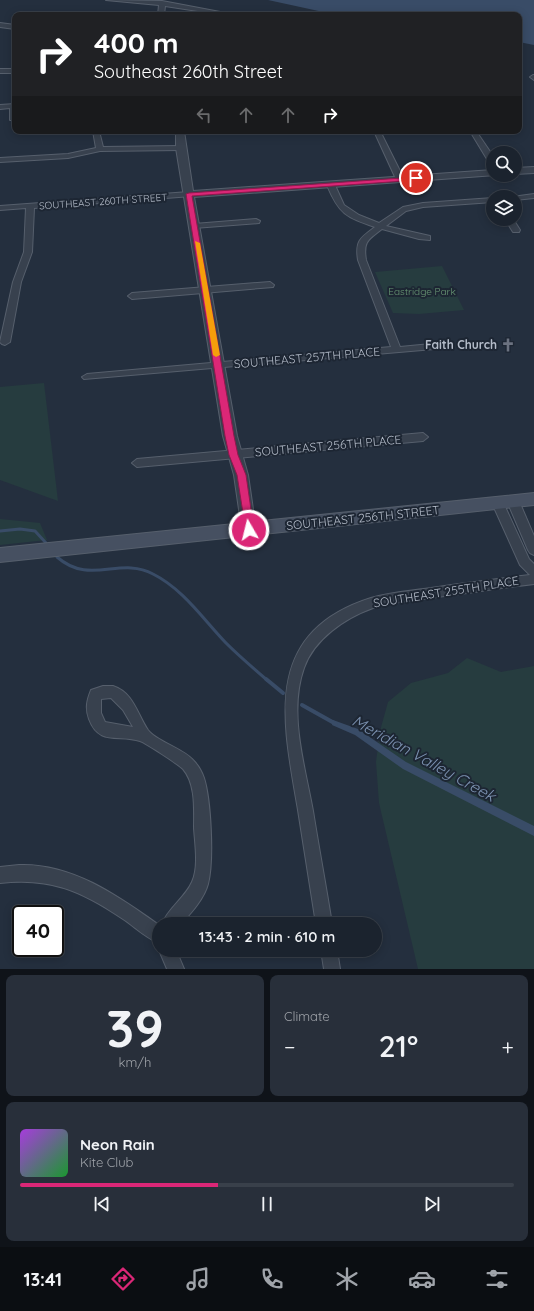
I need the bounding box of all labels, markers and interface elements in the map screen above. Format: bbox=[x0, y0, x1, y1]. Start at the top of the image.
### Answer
text: 400 m bbox=[94, 25, 179, 60]
icon: right bbox=[28, 28, 80, 80]
text: Southeast 260th Street bbox=[94, 60, 283, 83]
icon: left bbox=[193, 104, 215, 126]
icon: ahead bbox=[235, 104, 257, 126]
icon: ahead bbox=[277, 104, 299, 126]
icon: right bbox=[319, 104, 341, 126]
map controls bbox=[486, 146, 522, 226]
button: search bbox=[486, 146, 522, 182]
pin bbox=[399, 161, 433, 195]
icon: arrive bbox=[405, 167, 427, 189]
button: layers bbox=[486, 190, 522, 226]
street label: SOUTHEAST 260TH STREET bbox=[38, 191, 168, 212]
park label: Eastridge Park bbox=[388, 285, 456, 298]
place label: Faith Church bbox=[425, 337, 497, 352]
church icon: Faith Church bbox=[500, 337, 516, 353]
street label: SOUTHEAST 257TH PLACE bbox=[233, 344, 381, 371]
street label: SOUTHEAST 256TH PLACE bbox=[254, 432, 402, 459]
street label: SOUTHEAST 256TH STREET bbox=[286, 502, 440, 533]
position arrow bbox=[228, 509, 270, 551]
street label: SOUTHEAST 255TH PLACE bbox=[372, 573, 520, 610]
water label: Meridian Valley Creek bbox=[349, 710, 500, 806]
speed limit sign: 40 bbox=[12, 905, 64, 957]
text: 13:43 · 2 min · 610 m bbox=[199, 927, 335, 946]
text: 39 bbox=[106, 995, 164, 1060]
text: Climate bbox=[284, 1008, 330, 1024]
text: 21° bbox=[379, 1027, 418, 1065]
text: − bbox=[284, 1033, 295, 1061]
text: + bbox=[502, 1033, 514, 1061]
text: km/h bbox=[119, 1054, 151, 1070]
text: Neon Rain bbox=[80, 1135, 155, 1154]
text: Kite Club bbox=[80, 1154, 133, 1170]
icon: previous bbox=[91, 1193, 113, 1215]
icon: pause bbox=[256, 1193, 278, 1215]
icon: next bbox=[421, 1193, 443, 1215]
icon: directions bbox=[109, 1265, 137, 1293]
icon: music bbox=[184, 1265, 212, 1293]
icon: phone bbox=[258, 1265, 286, 1293]
icon: climate bbox=[333, 1265, 361, 1293]
icon: car bbox=[408, 1265, 436, 1293]
icon: filters bbox=[483, 1265, 511, 1293]
text: 13:41 bbox=[23, 1268, 62, 1291]

